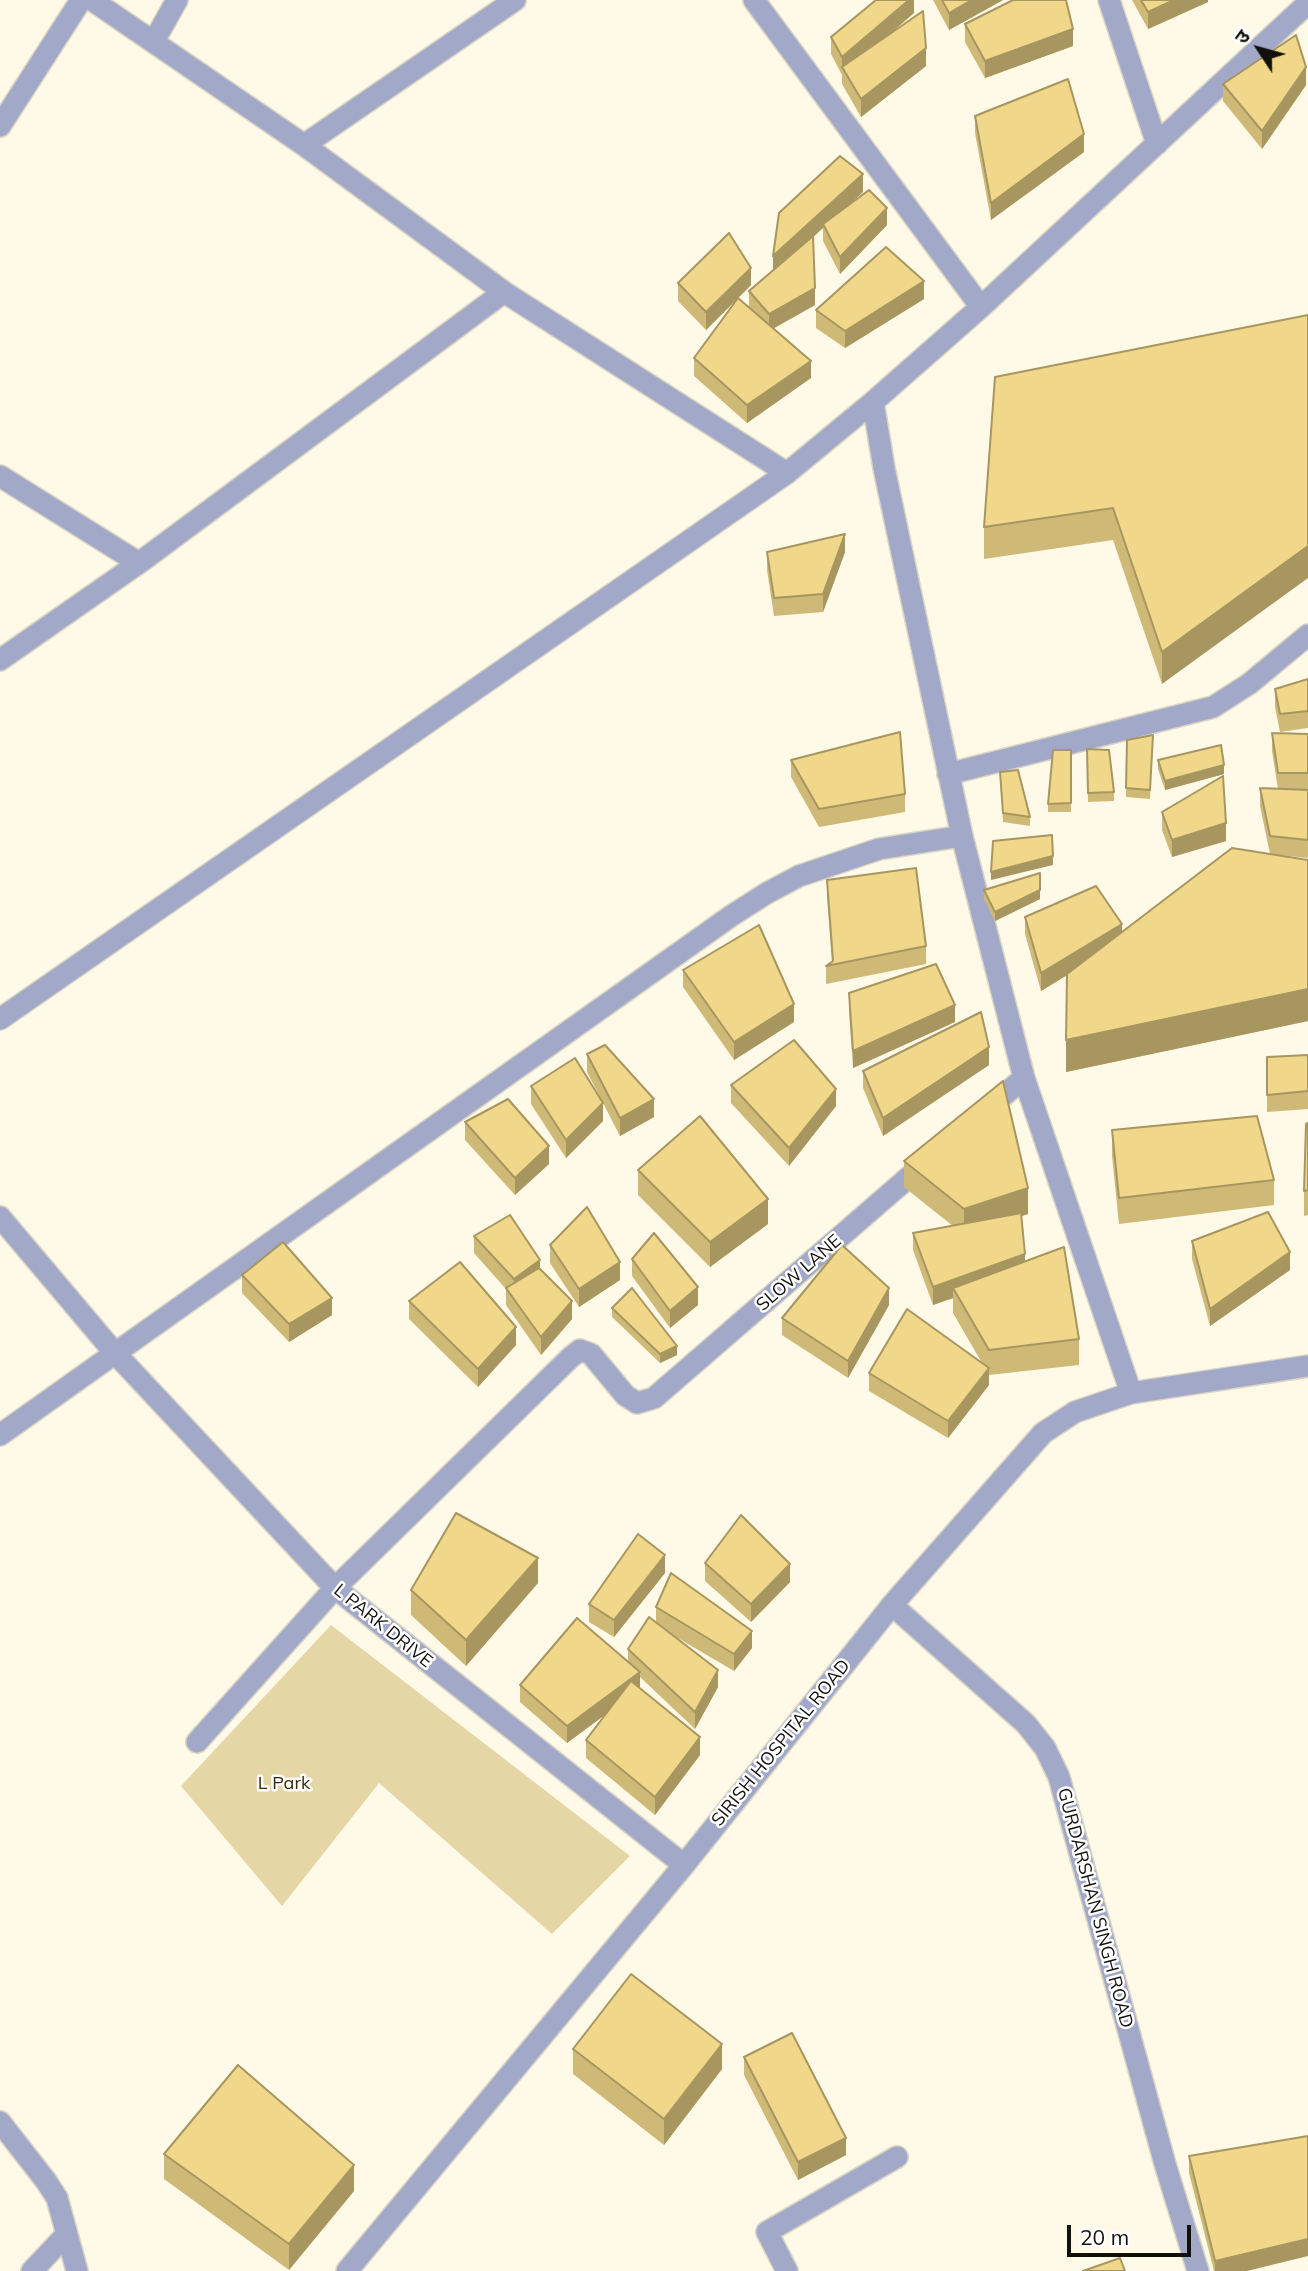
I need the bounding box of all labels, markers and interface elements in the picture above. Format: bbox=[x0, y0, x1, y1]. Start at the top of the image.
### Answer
north arrow bbox=[1224, 14, 1294, 84]
text: उ bbox=[1229, 25, 1255, 48]
street label: SLOW LANE bbox=[752, 1230, 846, 1316]
street label: L PARK DRIVE bbox=[329, 1580, 437, 1672]
street label: SIRISH HOSPITAL ROAD bbox=[707, 1655, 855, 1831]
park label: L Park bbox=[258, 1773, 310, 1795]
street label: GURDARSHAN SINGH ROAD bbox=[1053, 1786, 1137, 2030]
scale bar bbox=[1070, 2212, 1194, 2256]
text: 20 m bbox=[1080, 2224, 1129, 2250]

